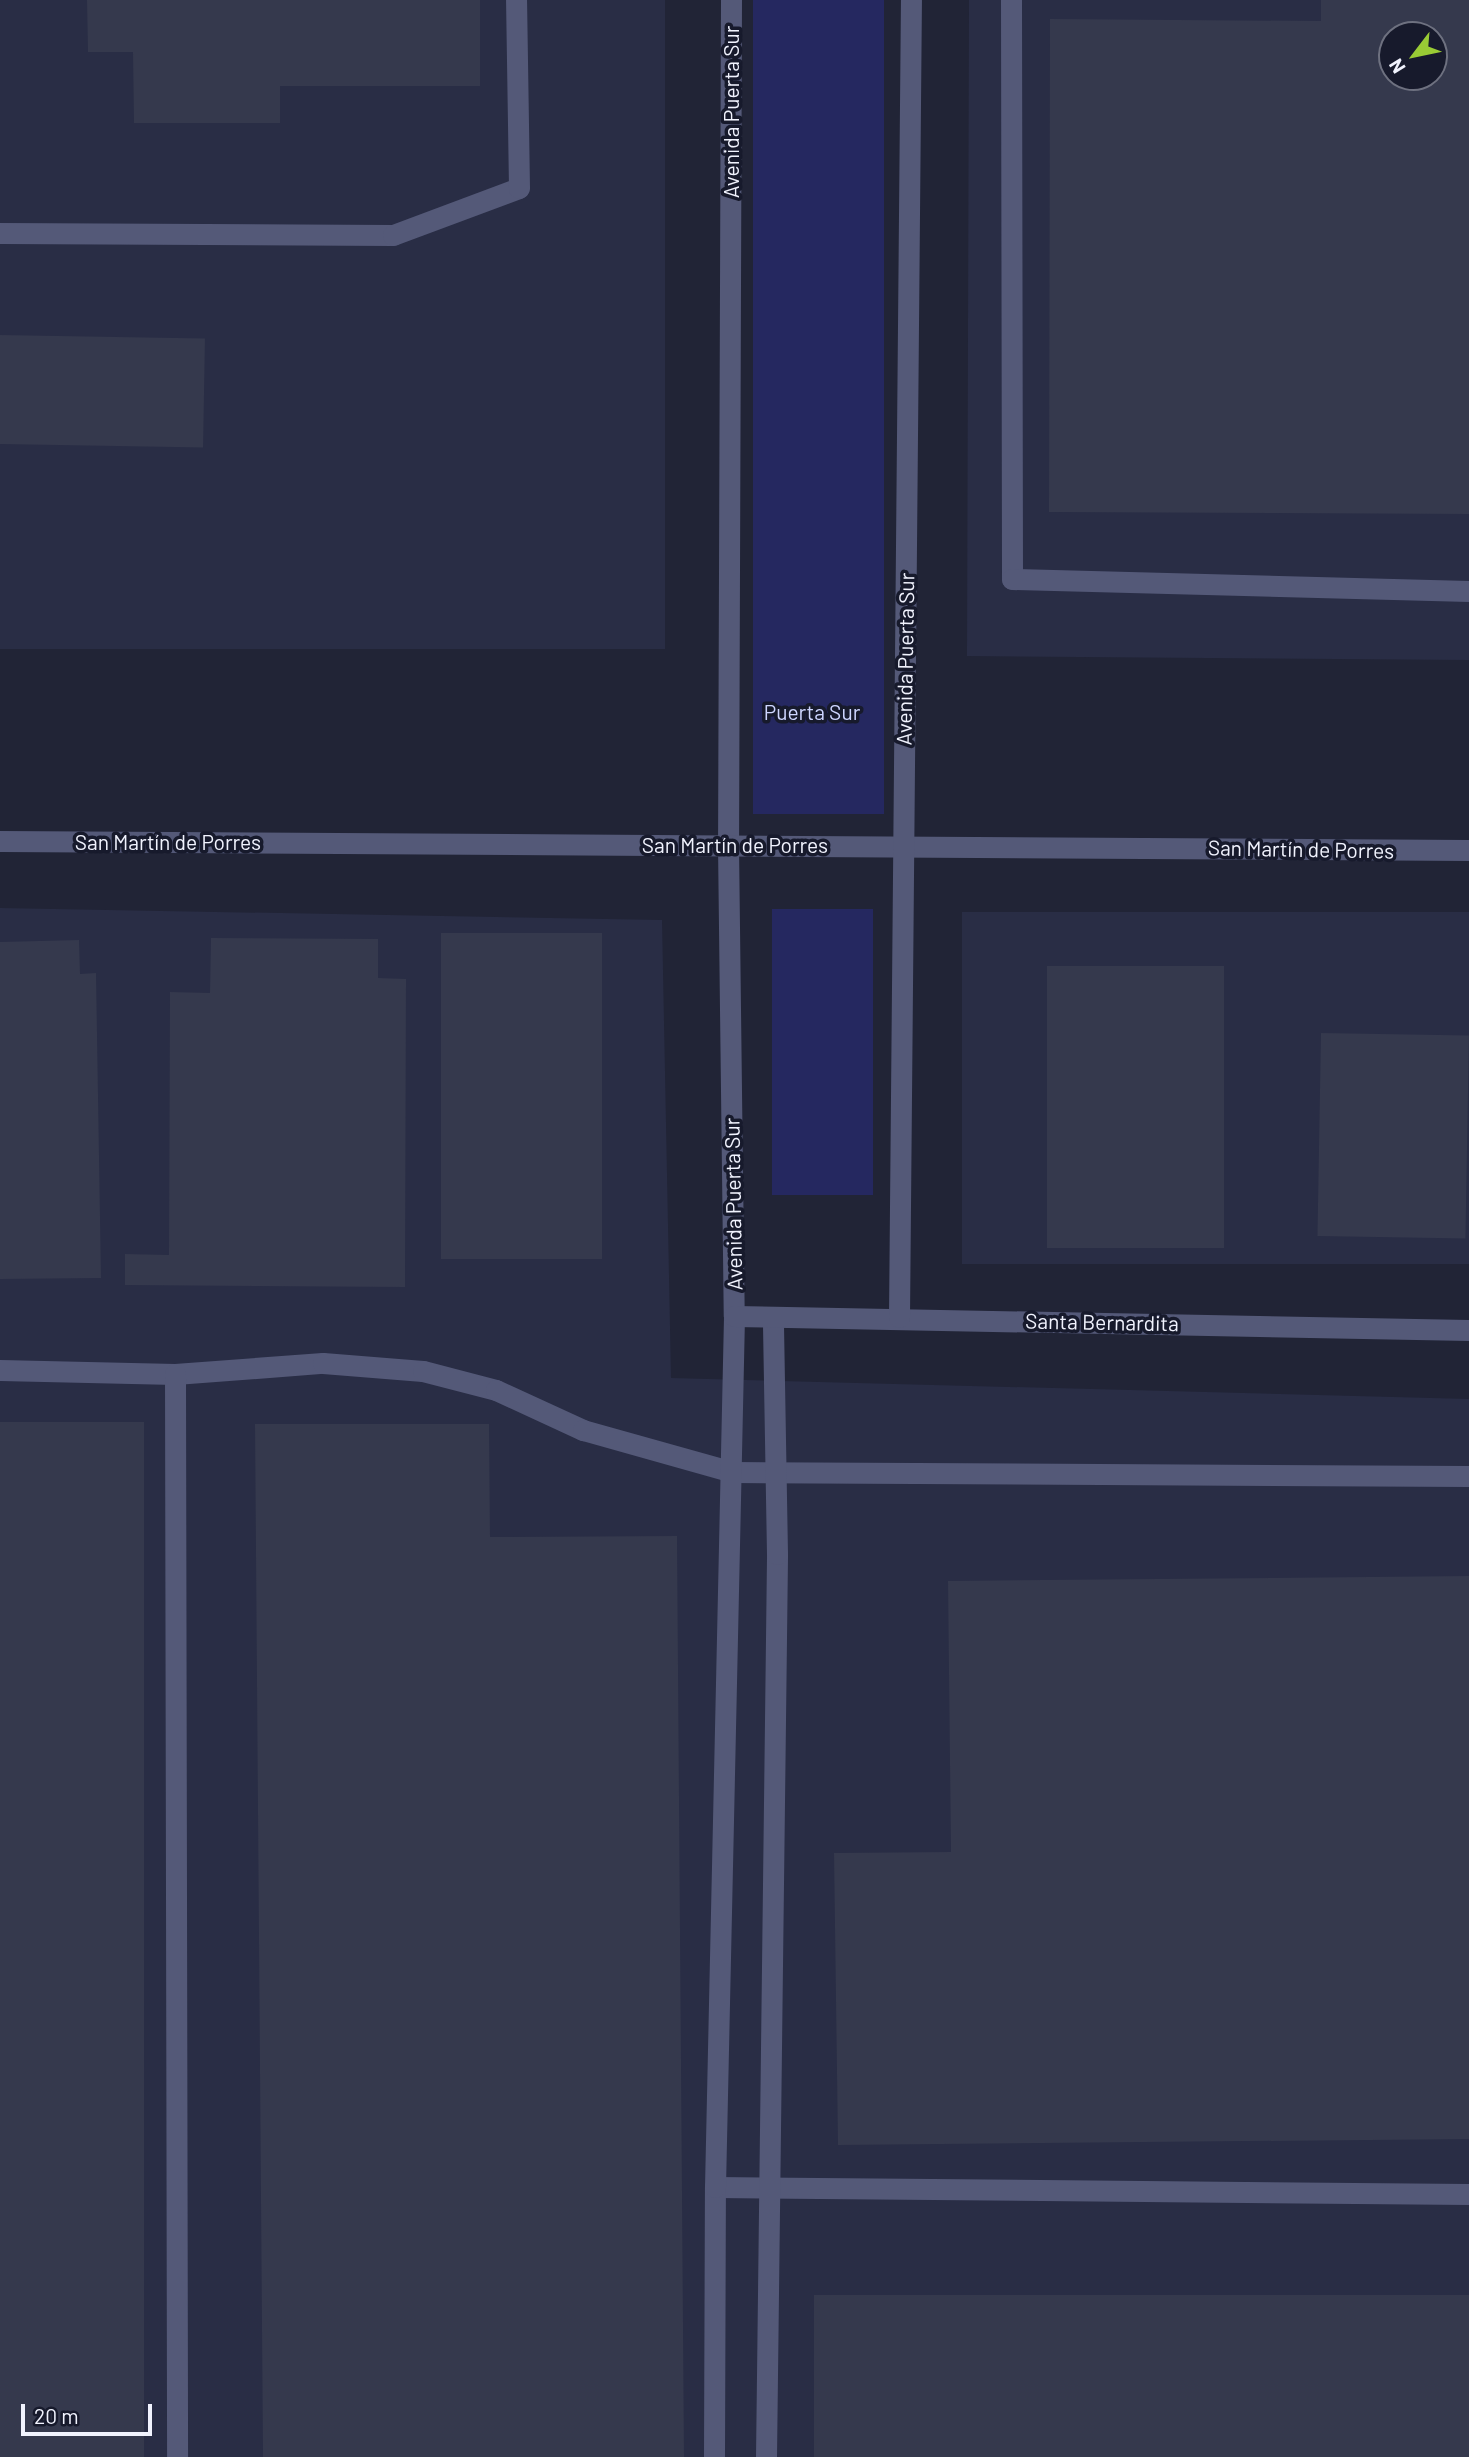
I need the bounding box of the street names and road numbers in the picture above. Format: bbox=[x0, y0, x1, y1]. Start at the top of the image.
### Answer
street label: Avenida Puerta Sur bbox=[718, 26, 744, 198]
street label: Avenida Puerta Sur bbox=[891, 572, 919, 746]
street label: San Martín de Porres bbox=[75, 829, 261, 855]
street label: San Martín de Porres bbox=[642, 832, 828, 858]
street label: San Martín de Porres bbox=[1208, 835, 1394, 863]
street label: Avenida Puerta Sur bbox=[719, 1117, 747, 1291]
street label: Santa Bernardita bbox=[1025, 1308, 1179, 1336]

